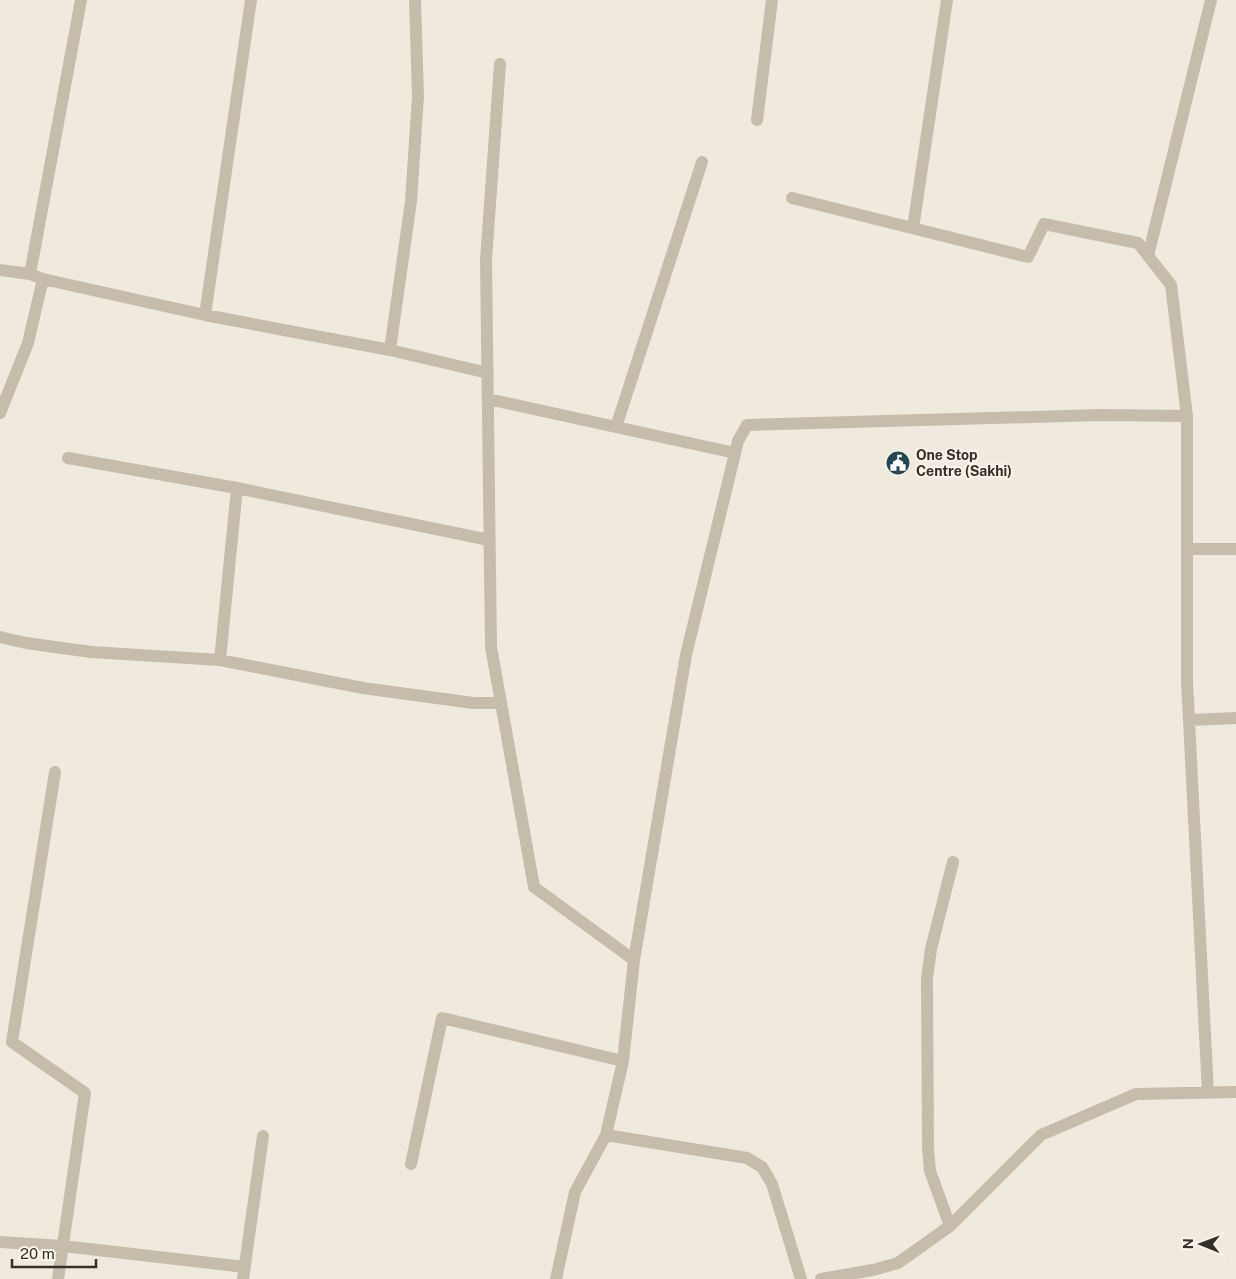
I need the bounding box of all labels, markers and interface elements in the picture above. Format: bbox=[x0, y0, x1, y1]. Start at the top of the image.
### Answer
place label: One Stop Centre (Sakhi) bbox=[916, 447, 1012, 479]
public building icon: One Stop Centre (Sakhi) bbox=[885, 450, 911, 476]
north arrow bbox=[1176, 1219, 1226, 1269]
scale bar bbox=[12, 1236, 96, 1268]
text: N bbox=[1180, 1238, 1196, 1249]
text: 20 m bbox=[20, 1245, 55, 1262]

